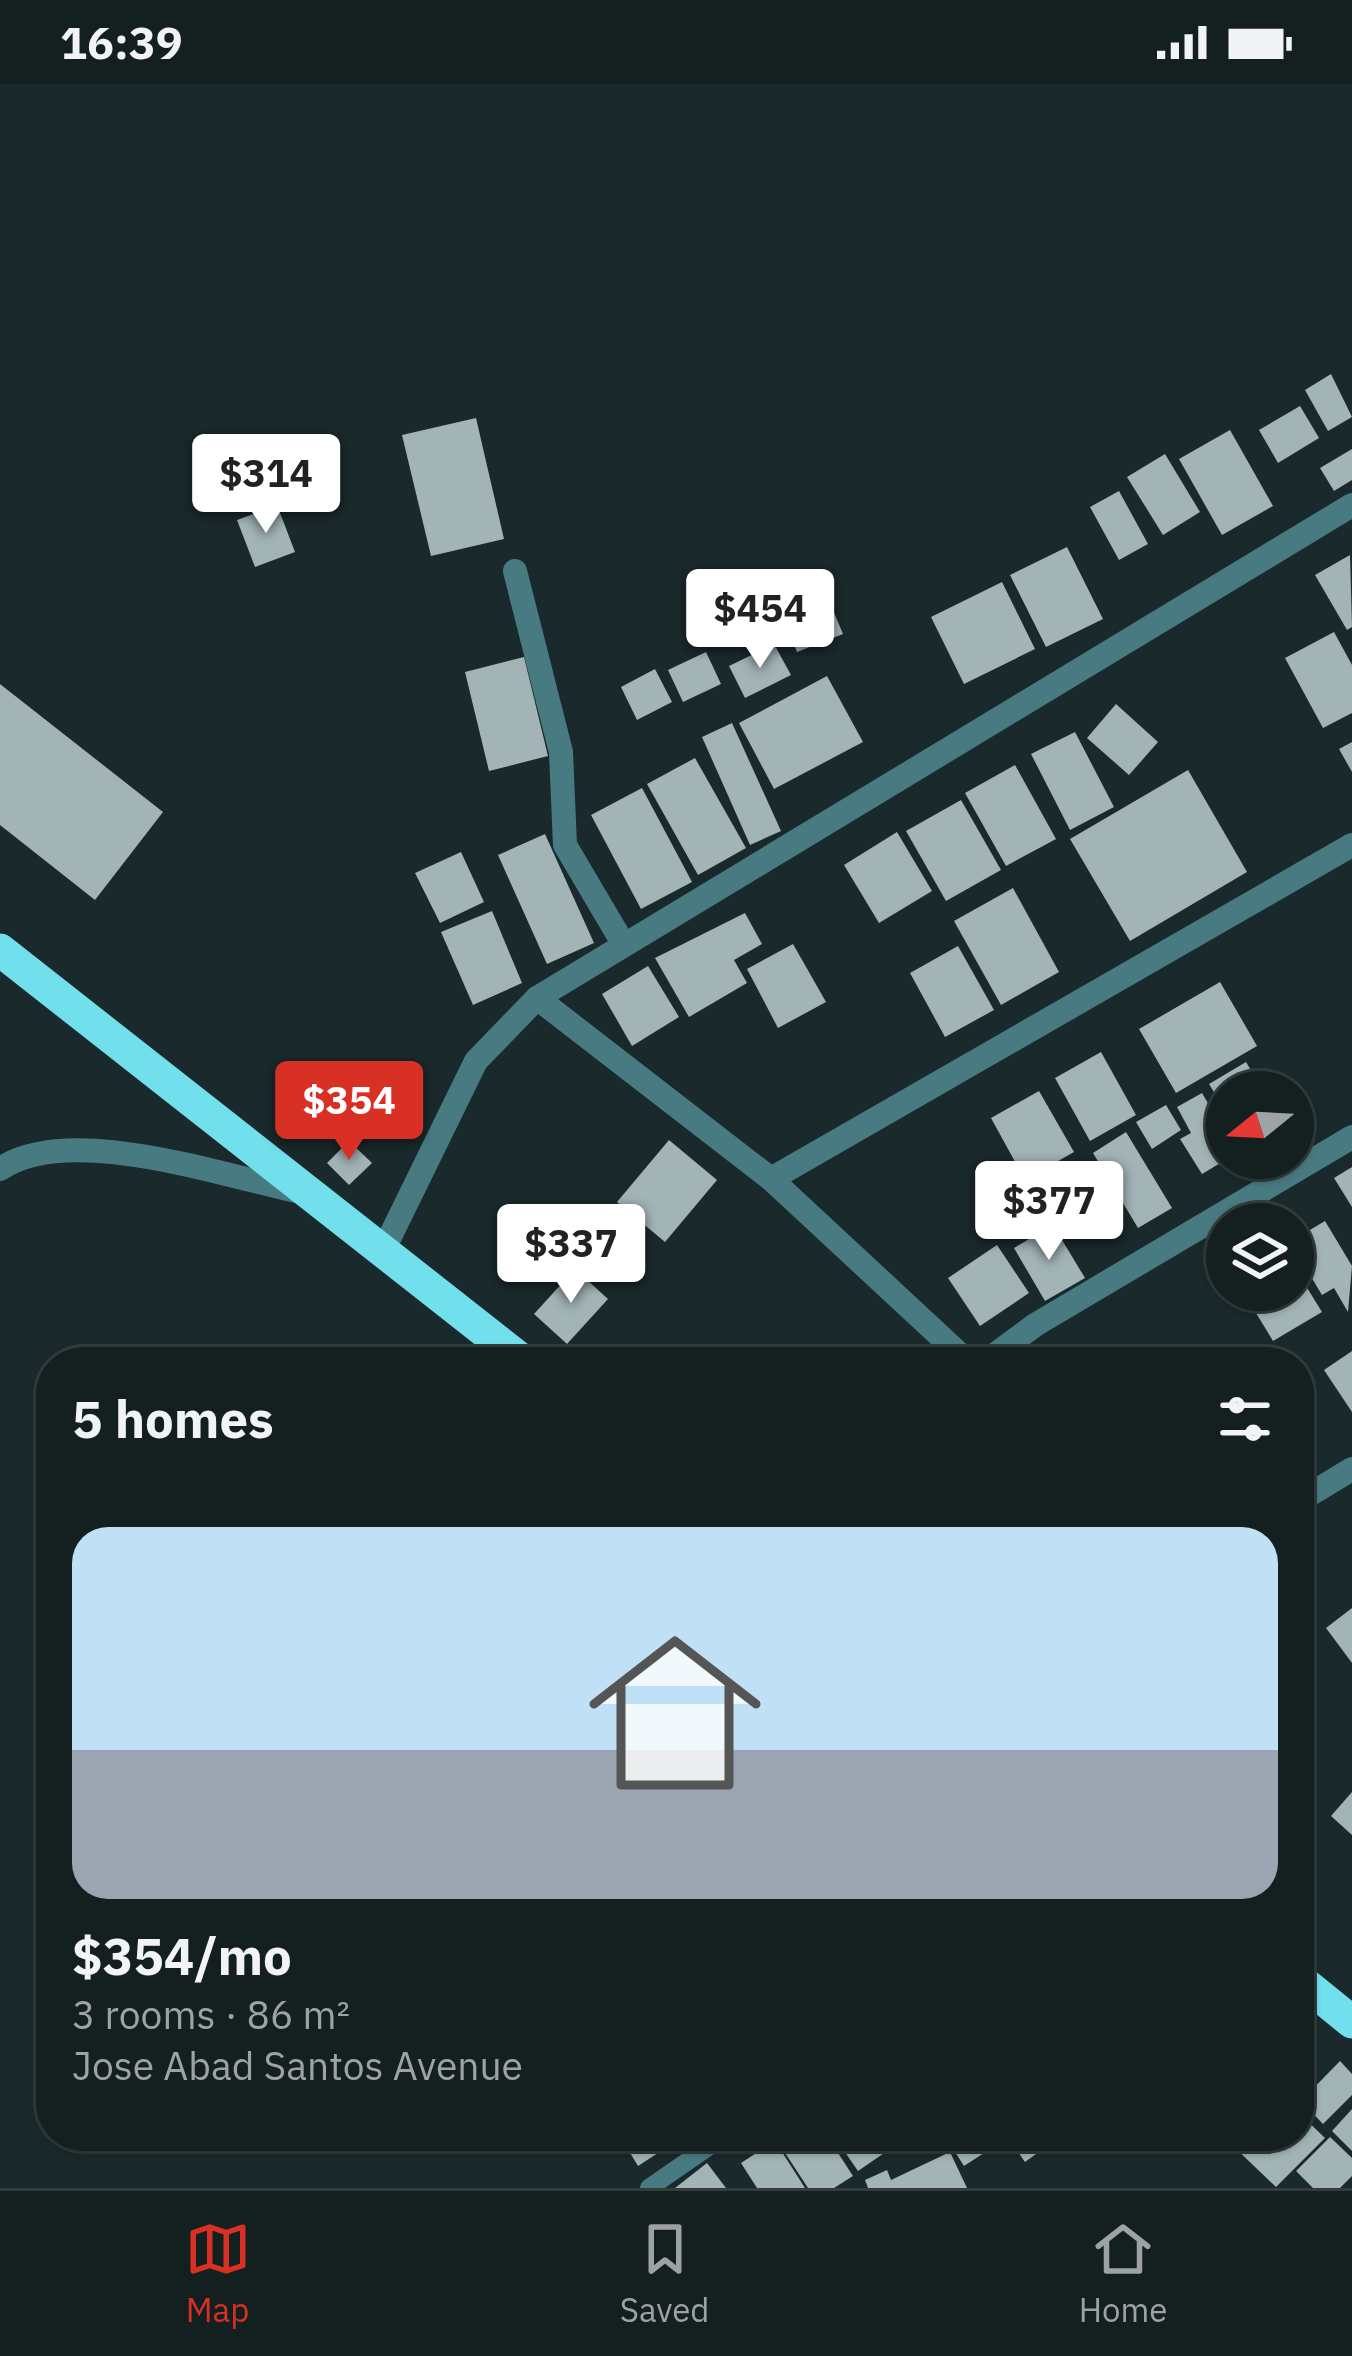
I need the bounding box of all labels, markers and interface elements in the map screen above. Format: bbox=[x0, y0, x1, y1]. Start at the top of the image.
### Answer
text: 16:39 bbox=[60, 13, 183, 71]
pin: $314 bbox=[195, 434, 337, 536]
text: $314 bbox=[219, 447, 313, 498]
pin: $454 bbox=[689, 569, 831, 671]
text: $454 bbox=[713, 582, 807, 633]
pin: $354 bbox=[278, 1061, 420, 1163]
north arrow bbox=[1206, 1071, 1314, 1179]
map controls bbox=[1206, 1071, 1314, 1311]
text: $354 bbox=[302, 1074, 396, 1125]
pin: $377 bbox=[978, 1161, 1120, 1263]
text: $377 bbox=[1002, 1174, 1096, 1225]
button: layers bbox=[1206, 1203, 1314, 1311]
pin: $337 bbox=[500, 1204, 642, 1306]
text: $337 bbox=[524, 1217, 618, 1268]
text: 5 homes bbox=[72, 1386, 274, 1452]
icon: filters bbox=[1212, 1386, 1278, 1452]
icon: home bbox=[567, 1605, 783, 1821]
text: $354/mo bbox=[72, 1923, 292, 1989]
text: 3 rooms · 86 m² bbox=[72, 1989, 350, 2040]
text: Jose Abad Santos Avenue bbox=[72, 2040, 523, 2091]
tab: Map bbox=[185, 2216, 251, 2331]
tab: Saved bbox=[620, 2216, 710, 2331]
tab: Home bbox=[1079, 2216, 1167, 2331]

